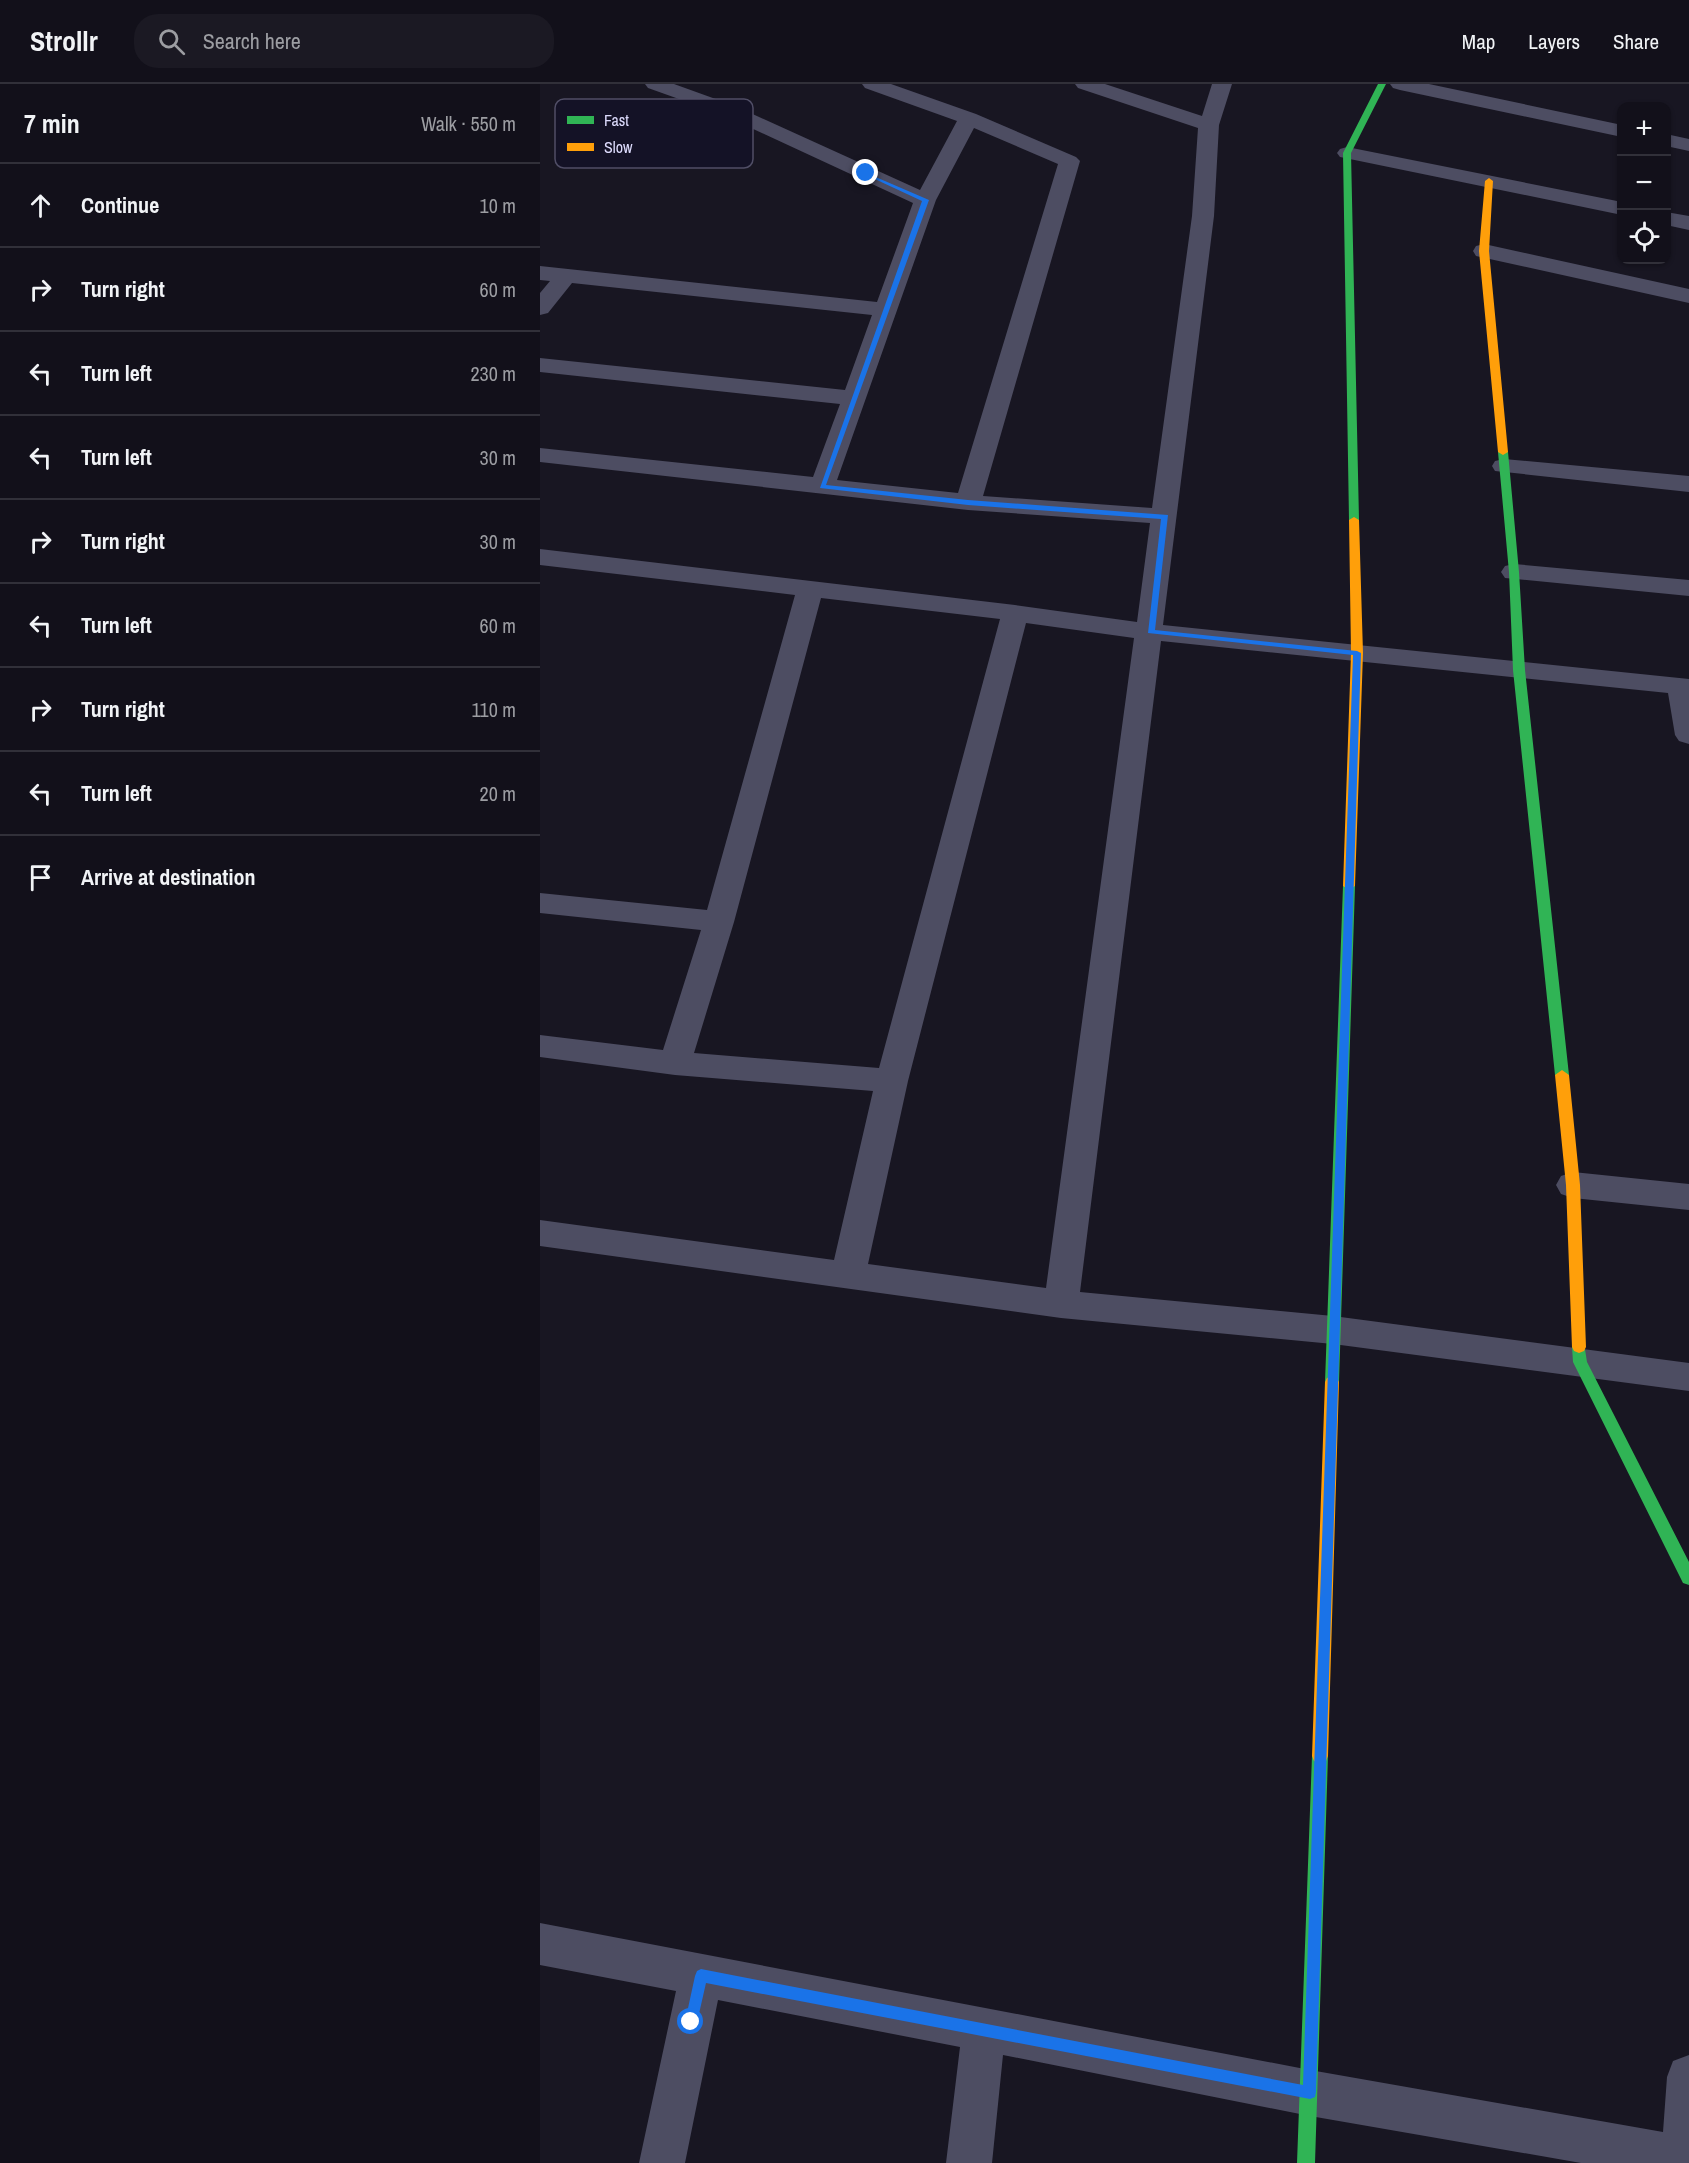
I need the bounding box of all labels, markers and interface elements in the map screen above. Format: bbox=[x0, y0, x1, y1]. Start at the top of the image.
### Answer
search box bbox=[134, 14, 554, 68]
text: Strollr bbox=[30, 22, 98, 60]
icon: search bbox=[155, 25, 188, 58]
text: Search here bbox=[203, 26, 301, 56]
text: Map bbox=[1462, 27, 1495, 56]
text: Layers bbox=[1528, 27, 1580, 56]
text: Share bbox=[1613, 27, 1659, 56]
legend bbox=[555, 99, 753, 168]
map controls bbox=[1617, 102, 1671, 264]
button: + bbox=[1617, 102, 1671, 156]
text: 7 min bbox=[24, 106, 80, 141]
text: Fast bbox=[604, 109, 629, 131]
text: Walk · 550 m bbox=[421, 110, 516, 137]
text: Slow bbox=[604, 136, 633, 158]
button: − bbox=[1617, 156, 1671, 210]
route end bbox=[852, 159, 878, 185]
icon: ahead bbox=[24, 189, 57, 222]
text: Continue bbox=[81, 190, 159, 220]
text: 10 m bbox=[480, 192, 516, 219]
button: locate bbox=[1617, 210, 1671, 264]
icon: right bbox=[24, 273, 57, 306]
text: Turn right bbox=[81, 274, 165, 304]
text: 60 m bbox=[480, 276, 516, 303]
icon: left bbox=[24, 357, 57, 390]
text: Turn left bbox=[81, 358, 152, 388]
text: 230 m bbox=[470, 360, 516, 387]
icon: left bbox=[24, 441, 57, 474]
text: Turn left bbox=[81, 442, 152, 472]
text: 30 m bbox=[480, 444, 516, 471]
icon: right bbox=[24, 525, 57, 558]
text: Turn right bbox=[81, 526, 165, 556]
text: 30 m bbox=[480, 528, 516, 555]
icon: left bbox=[24, 609, 57, 642]
text: Turn left bbox=[81, 610, 152, 640]
text: 60 m bbox=[480, 612, 516, 639]
icon: right bbox=[24, 693, 57, 726]
text: Turn right bbox=[81, 694, 165, 724]
text: 110 m bbox=[472, 696, 516, 723]
icon: left bbox=[24, 777, 57, 810]
text: Turn left bbox=[81, 778, 152, 808]
text: 20 m bbox=[480, 780, 516, 807]
icon: arrive bbox=[24, 861, 57, 894]
text: Arrive at destination bbox=[81, 862, 255, 892]
route start bbox=[677, 2008, 703, 2034]

